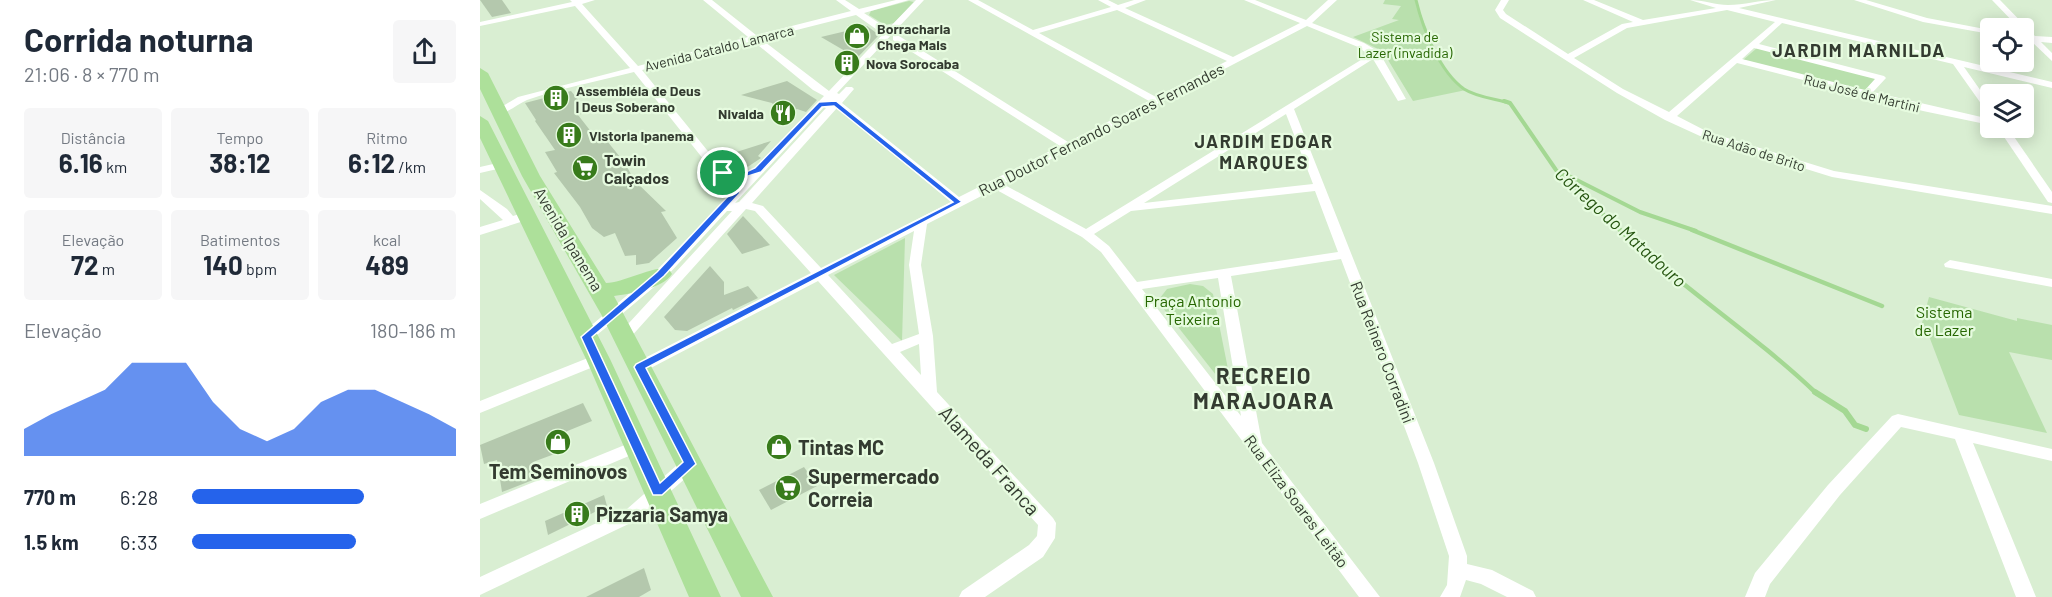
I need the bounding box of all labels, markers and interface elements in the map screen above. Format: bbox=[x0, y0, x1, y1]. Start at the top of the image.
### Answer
map controls bbox=[1980, 18, 2034, 138]
button: locate bbox=[1980, 18, 2034, 72]
text: Corrida noturna bbox=[24, 19, 253, 59]
button: share bbox=[393, 20, 456, 83]
place label: Borracharia Chega Mais bbox=[877, 20, 950, 53]
street label: Avenida Cataldo Lamarca bbox=[643, 21, 795, 75]
shop icon: Borracharia Chega Mais bbox=[842, 21, 872, 51]
park label: Sistema de Lazer (invadida) bbox=[1358, 28, 1453, 61]
district label: JARDIM MARNILDA bbox=[1772, 39, 1946, 61]
building icon: Nova Sorocaba bbox=[832, 48, 862, 78]
place label: Nova Sorocaba bbox=[866, 55, 959, 72]
street label: Rua Doutor Fernando Soares Fernandes bbox=[975, 59, 1227, 199]
text: 21:06 · 8 × 770 m bbox=[24, 62, 160, 86]
street label: Rua José de Martini bbox=[1802, 70, 1922, 116]
place label: Assembléia de Deus | Deus Soberano bbox=[576, 82, 701, 115]
building icon: Assembléia de Deus | Deus Soberano bbox=[541, 83, 571, 113]
button: layers bbox=[1980, 84, 2034, 138]
restaurant icon: Nivalda bbox=[768, 98, 798, 128]
place label: Nivalda bbox=[718, 105, 764, 122]
building icon: Vistoria Ipanema bbox=[554, 120, 584, 150]
street label: Rua Adão de Brito bbox=[1700, 125, 1808, 175]
place label: Vistoria Ipanema bbox=[589, 127, 694, 144]
text: Distância bbox=[61, 128, 125, 147]
text: Tempo bbox=[216, 128, 264, 147]
text: Ritmo bbox=[366, 128, 408, 147]
district label: JARDIM EDGAR MARQUES bbox=[1194, 130, 1334, 173]
text: 6.16 bbox=[59, 147, 103, 178]
text: 38:12 bbox=[209, 147, 271, 178]
text: 6:12 bbox=[348, 147, 395, 178]
pin bbox=[697, 147, 748, 198]
place label: Towin Calçados bbox=[604, 150, 669, 187]
supermarket icon: Towin Calçados bbox=[570, 153, 600, 183]
icon: arrive bbox=[706, 156, 739, 189]
text: km bbox=[103, 157, 127, 176]
text: /km bbox=[395, 157, 426, 176]
water label: Córrego do Matadouro bbox=[1551, 162, 1691, 292]
street label: Avenida Ipanema bbox=[531, 184, 607, 294]
text: Elevação bbox=[62, 230, 124, 249]
text: Batimentos bbox=[200, 230, 280, 249]
text: kcal bbox=[373, 230, 401, 249]
text: 72 bbox=[71, 249, 99, 280]
text: 140 bbox=[203, 249, 243, 280]
text: 489 bbox=[365, 249, 409, 280]
text: m bbox=[99, 259, 115, 278]
text: bpm bbox=[243, 259, 277, 278]
street label: Rua Reinero Corradini bbox=[1347, 278, 1419, 426]
park label: Praça Antonio Teixeira bbox=[1144, 291, 1242, 328]
park label: Sistema de Lazer bbox=[1914, 302, 1974, 339]
text: Elevação bbox=[24, 318, 102, 342]
text: 180–186 m bbox=[370, 318, 456, 342]
district label: RECREIO MARAJOARA bbox=[1193, 362, 1335, 413]
street label: Alameda Franca bbox=[935, 400, 1045, 520]
shop icon: Tem Seminovos bbox=[543, 427, 573, 457]
street label: Rua Eliza Soares Leitão bbox=[1241, 431, 1353, 571]
shop icon: Tintas MC bbox=[764, 432, 794, 462]
place label: Tintas MC bbox=[798, 435, 884, 459]
place label: Tem Seminovos bbox=[489, 459, 627, 483]
place label: Supermercado Correia bbox=[808, 464, 939, 511]
supermarket icon: Supermercado Correia bbox=[773, 473, 803, 503]
text: 770 m bbox=[24, 485, 76, 509]
text: 6:28 bbox=[120, 485, 158, 509]
building icon: Pizzaria Samya bbox=[562, 499, 592, 529]
place label: Pizzaria Samya bbox=[596, 502, 728, 526]
text: 1.5 km bbox=[24, 530, 79, 554]
text: 6:33 bbox=[120, 530, 158, 554]

